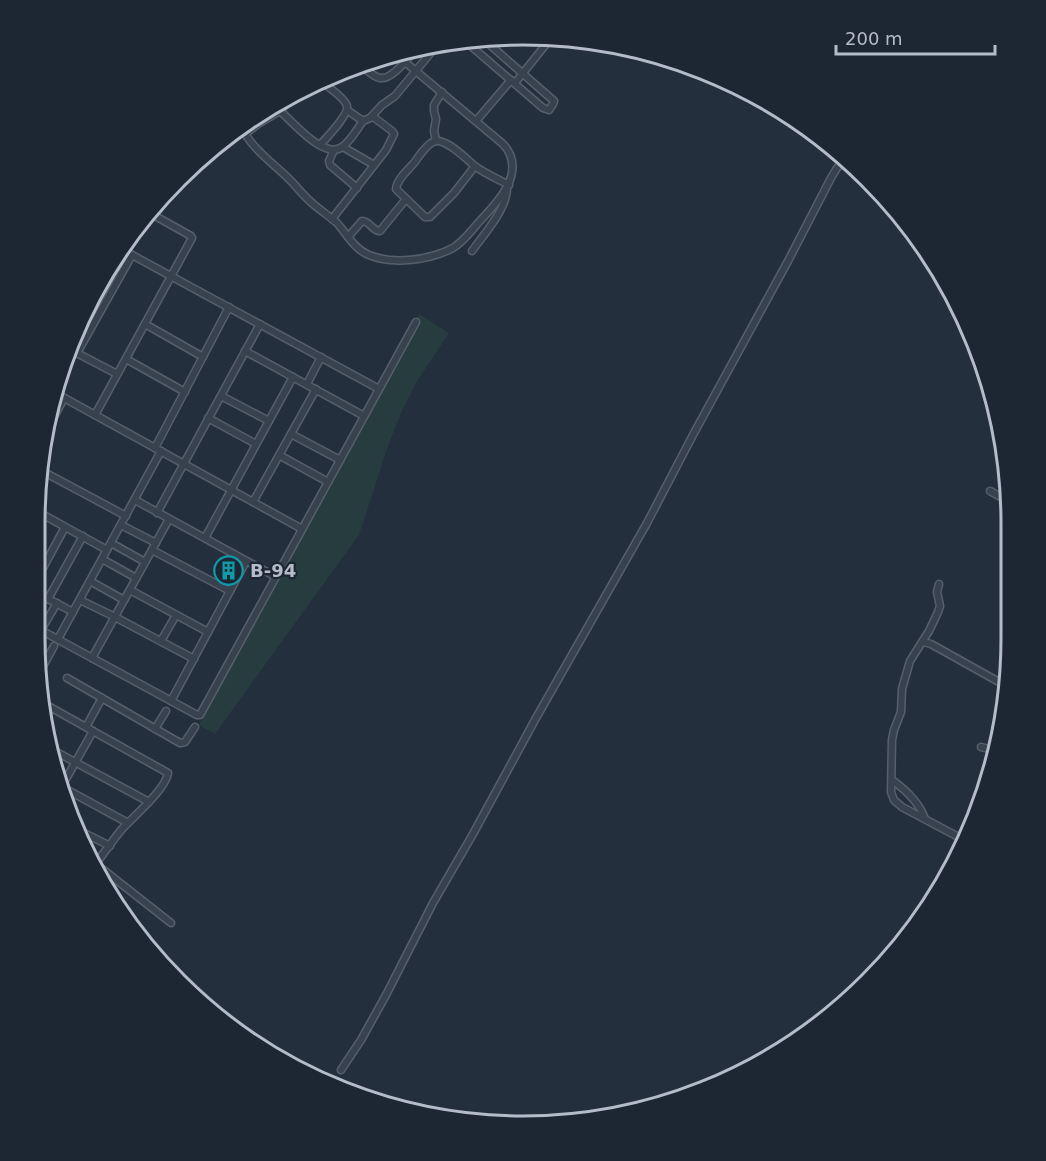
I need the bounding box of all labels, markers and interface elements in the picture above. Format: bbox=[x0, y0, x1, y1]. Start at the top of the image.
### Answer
scale bar bbox=[836, 18, 995, 56]
text: 200 m bbox=[845, 28, 903, 49]
building icon: B-94 bbox=[213, 554, 245, 586]
place label: B-94 bbox=[250, 560, 296, 581]

